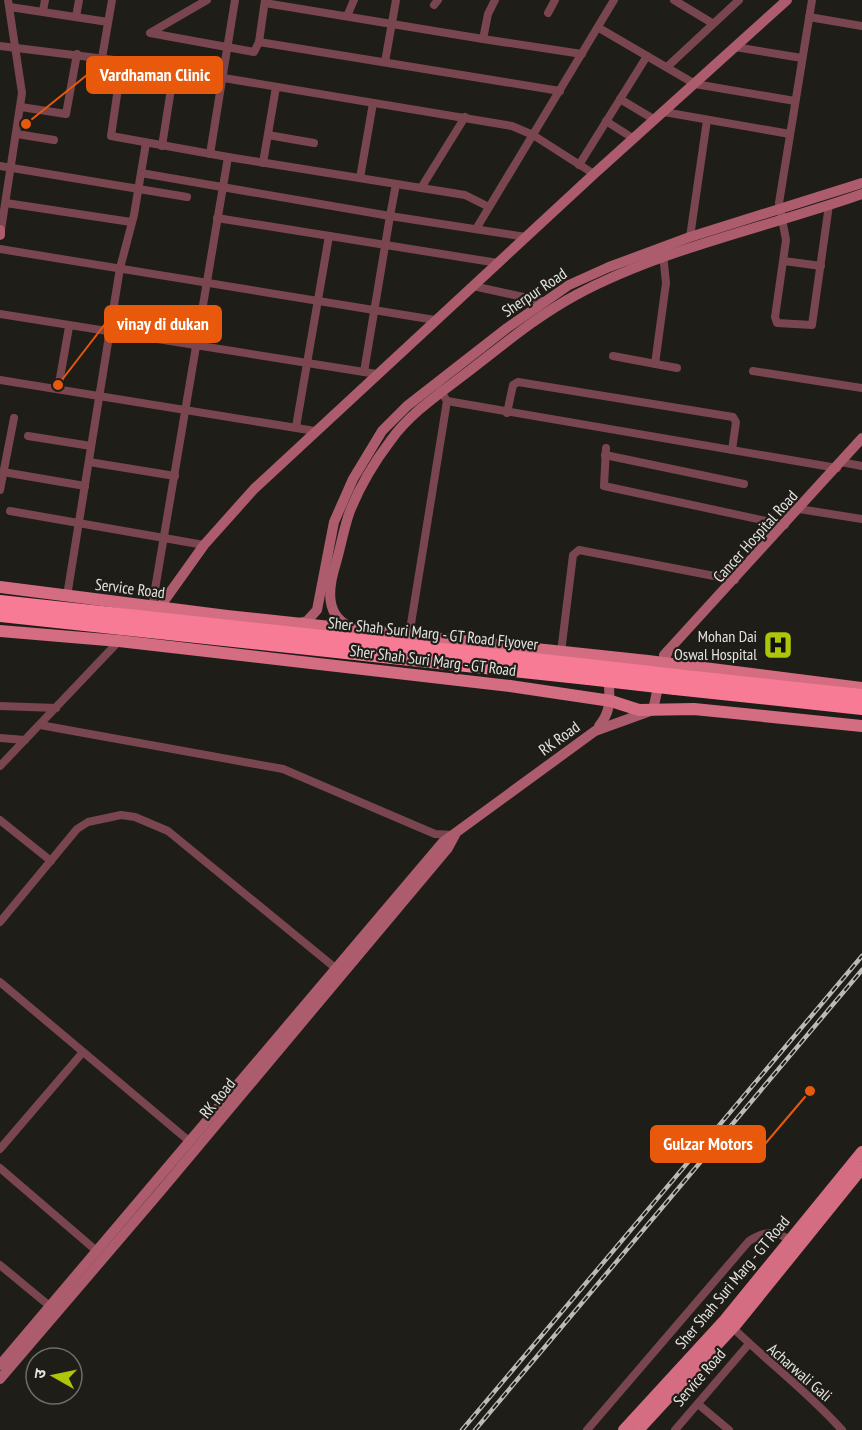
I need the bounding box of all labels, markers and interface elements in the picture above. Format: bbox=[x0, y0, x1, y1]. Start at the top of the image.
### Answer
callout: Vardhaman Clinic bbox=[87, 57, 222, 93]
text: Vardhaman Clinic bbox=[99, 63, 211, 86]
street label: Sherpur Road bbox=[498, 263, 570, 321]
callout: vinay di dukan bbox=[105, 306, 221, 342]
text: vinay di dukan bbox=[116, 312, 209, 335]
street label: Cancer Hospital Road bbox=[708, 486, 802, 586]
street label: Service Road bbox=[94, 574, 166, 602]
street label: Sher Shah Suri Marg - GT Road Flyover bbox=[327, 612, 540, 654]
place label: Mohan Dai Oswal Hospital bbox=[674, 626, 757, 664]
hospital icon: Mohan Dai Oswal Hospital bbox=[762, 629, 794, 661]
street label: Sher Shah Suri Marg - GT Road bbox=[349, 640, 517, 680]
street label: RK Road bbox=[535, 716, 583, 760]
street label: RK Road bbox=[195, 1074, 239, 1122]
callout: Gulzar Motors bbox=[651, 1126, 765, 1162]
text: Gulzar Motors bbox=[663, 1132, 753, 1155]
street label: Sher Shah Suri Marg - GT Road bbox=[671, 1211, 793, 1353]
street label: Acharwali Gali bbox=[764, 1339, 836, 1405]
street label: Service Road bbox=[668, 1344, 730, 1410]
north arrow bbox=[24, 1346, 84, 1406]
text: उ bbox=[29, 1367, 50, 1380]

